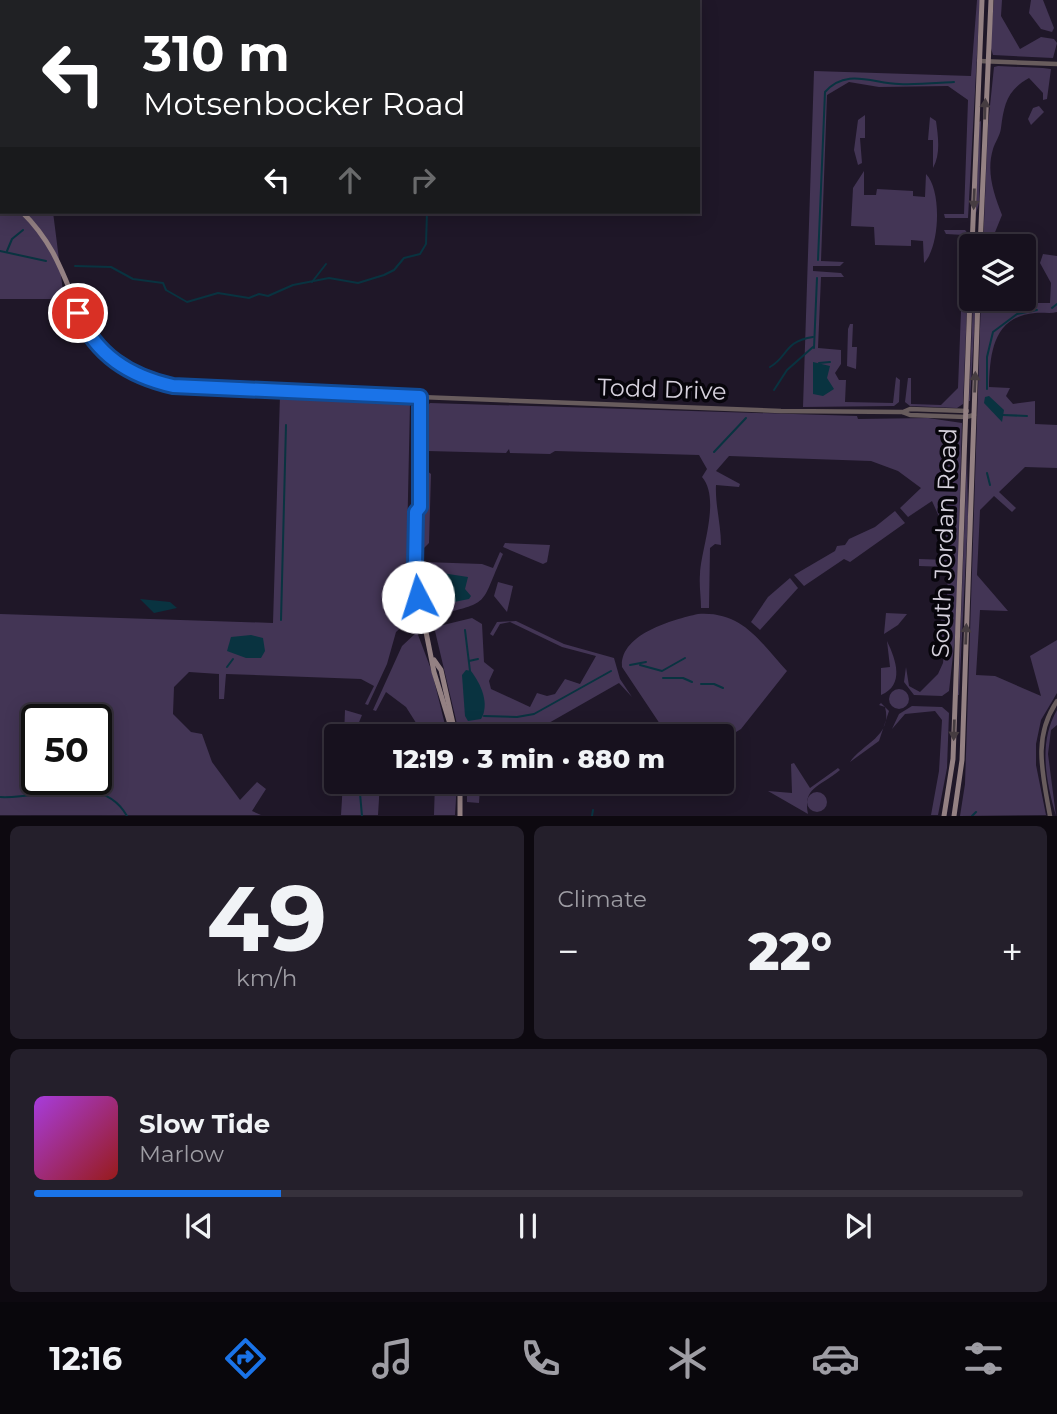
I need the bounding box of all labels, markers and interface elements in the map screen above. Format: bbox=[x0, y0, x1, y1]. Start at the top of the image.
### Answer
text: 310 m bbox=[143, 24, 290, 83]
icon: left bbox=[28, 28, 119, 119]
text: Motsenbocker Road bbox=[143, 84, 465, 123]
one-way arrow bbox=[980, 98, 991, 120]
icon: left bbox=[258, 161, 296, 199]
icon: ahead bbox=[331, 161, 369, 199]
icon: right bbox=[404, 161, 442, 199]
one-way arrow bbox=[968, 188, 979, 210]
map controls bbox=[959, 234, 1036, 311]
button: layers bbox=[959, 234, 1036, 311]
pin bbox=[48, 283, 108, 343]
icon: arrive bbox=[59, 294, 97, 332]
one-way arrow bbox=[970, 371, 981, 393]
street label: Todd Drive bbox=[597, 372, 727, 406]
street label: South Jordan Road bbox=[925, 427, 963, 659]
position arrow bbox=[381, 560, 455, 634]
one-way arrow bbox=[960, 623, 971, 645]
speed limit sign: 50 bbox=[21, 704, 112, 795]
one-way arrow bbox=[949, 719, 960, 741]
text: 12:19 · 3 min · 880 m bbox=[393, 743, 665, 775]
text: 49 bbox=[207, 863, 327, 974]
text: Climate bbox=[558, 885, 647, 913]
text: 22° bbox=[748, 920, 832, 983]
text: − bbox=[558, 928, 579, 975]
text: + bbox=[1001, 928, 1023, 975]
text: km/h bbox=[236, 964, 297, 992]
text: Slow Tide bbox=[139, 1108, 270, 1140]
text: Marlow bbox=[139, 1140, 224, 1168]
icon: previous bbox=[180, 1207, 218, 1245]
icon: pause bbox=[509, 1207, 547, 1245]
icon: next bbox=[839, 1207, 877, 1245]
icon: directions bbox=[221, 1334, 270, 1383]
icon: music bbox=[368, 1334, 417, 1383]
icon: phone bbox=[516, 1334, 565, 1383]
icon: climate bbox=[663, 1334, 712, 1383]
icon: car bbox=[811, 1334, 860, 1383]
icon: filters bbox=[959, 1334, 1008, 1383]
text: 12:16 bbox=[49, 1339, 122, 1378]

